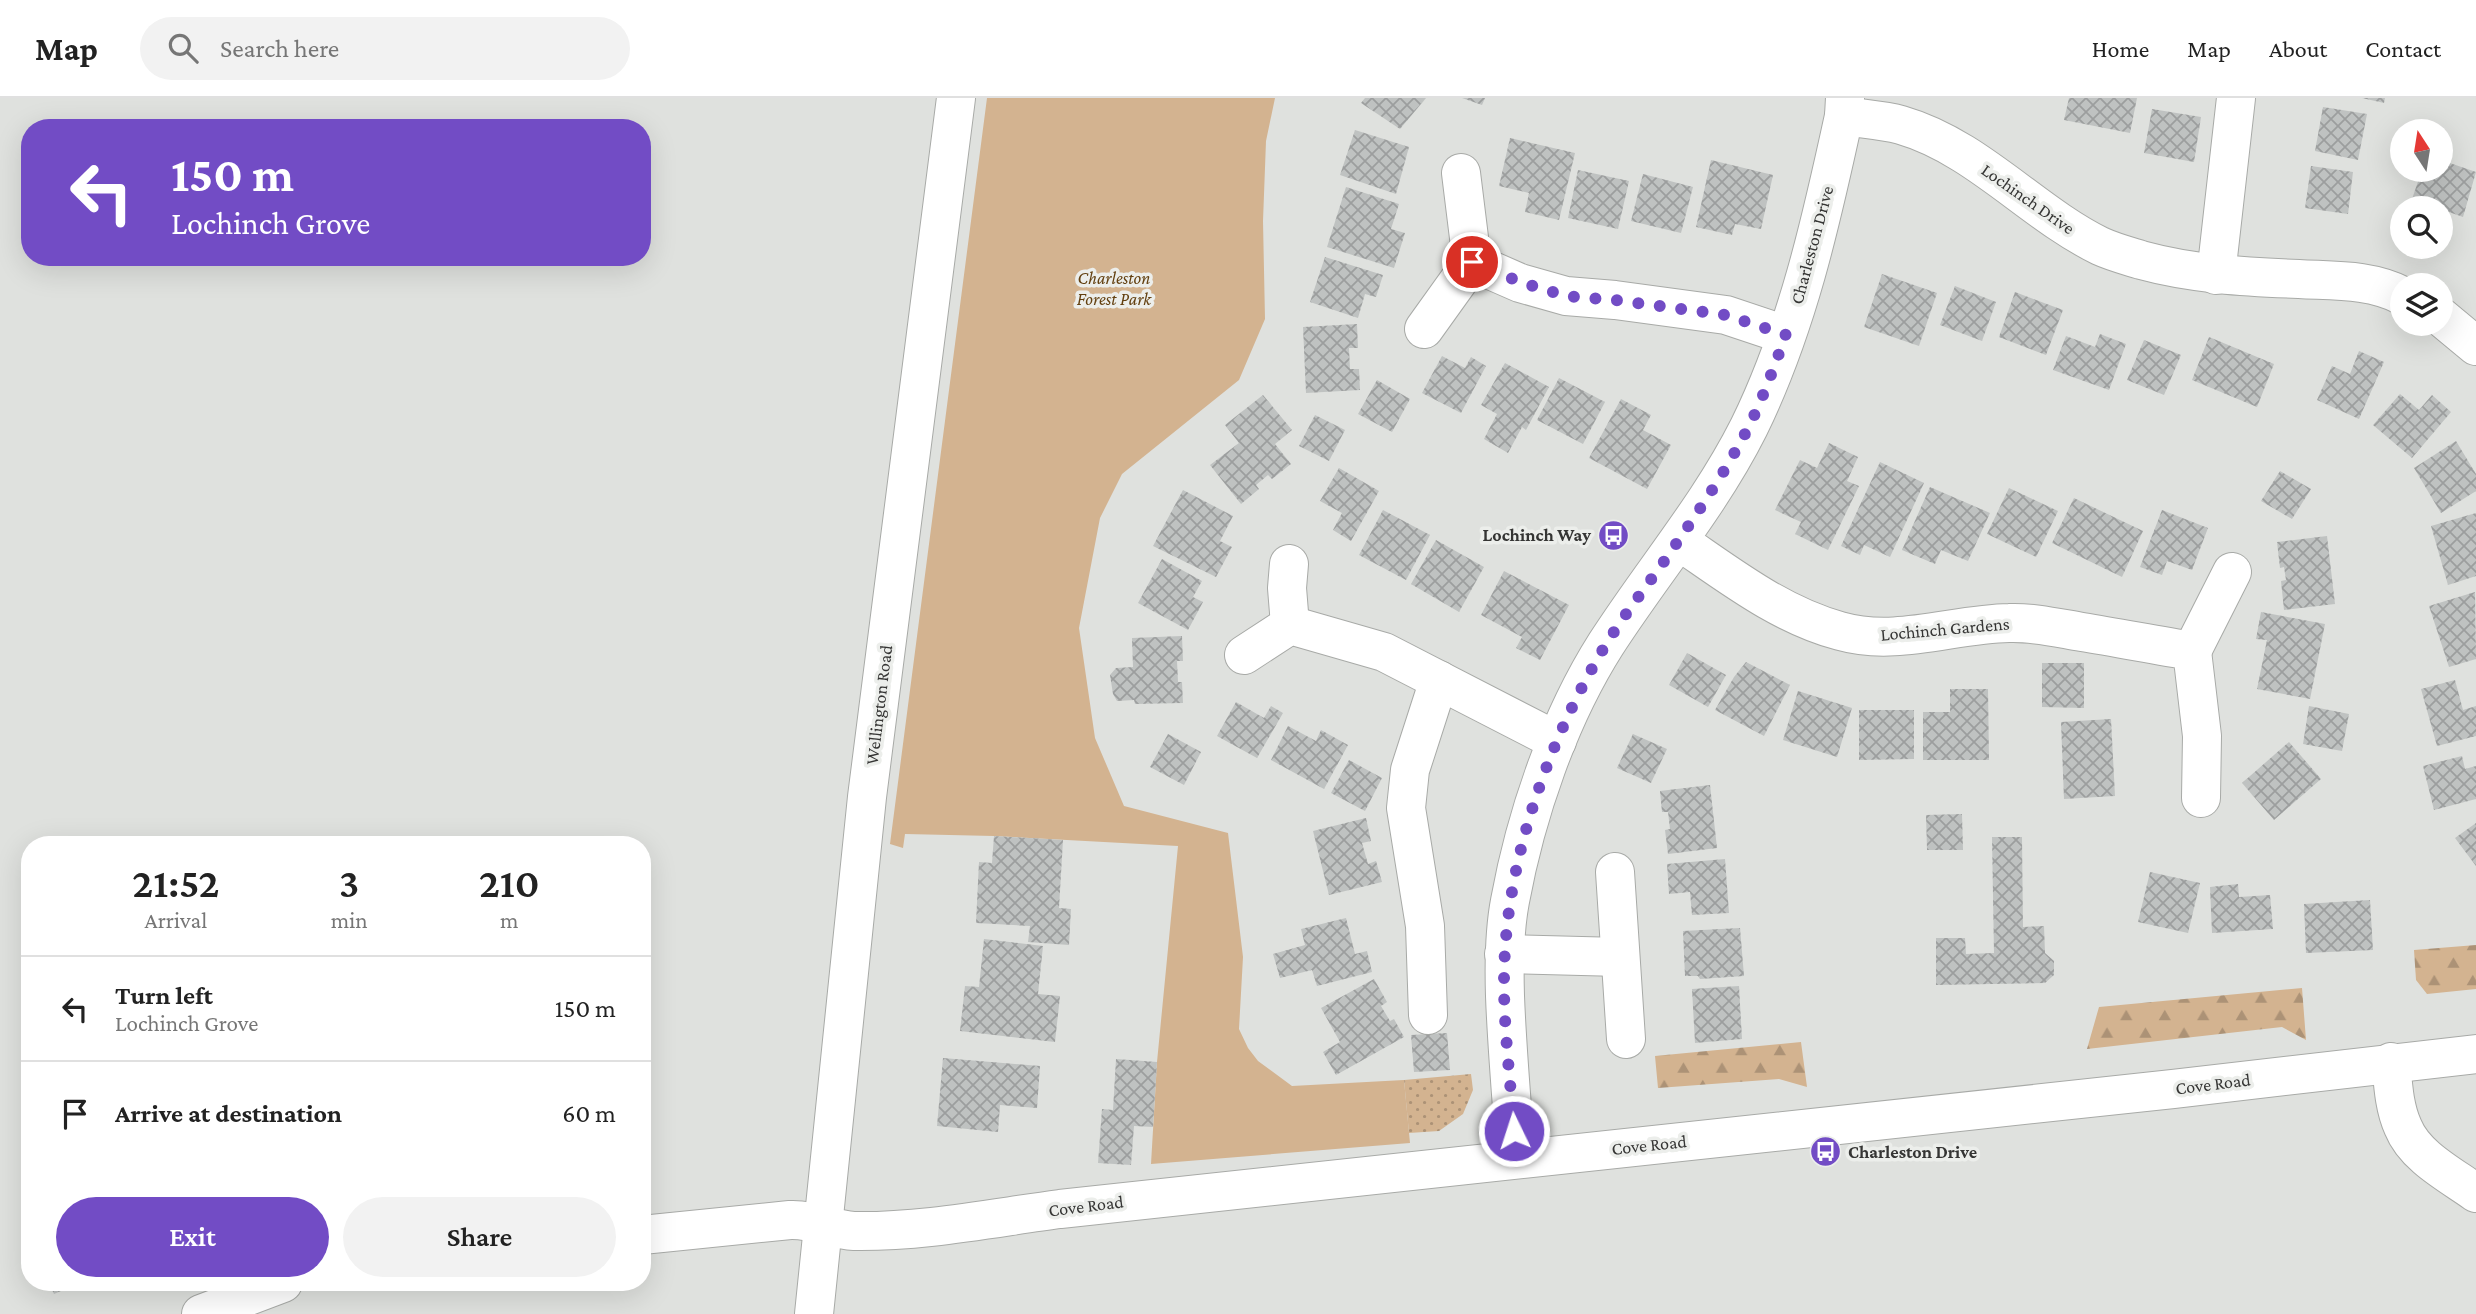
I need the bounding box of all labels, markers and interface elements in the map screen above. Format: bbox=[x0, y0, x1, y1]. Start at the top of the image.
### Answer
search box bbox=[140, 17, 630, 80]
icon: search bbox=[164, 29, 202, 67]
text: Map bbox=[35, 30, 98, 67]
text: Search here bbox=[220, 34, 339, 63]
text: Home bbox=[2092, 35, 2149, 62]
text: Map bbox=[2187, 35, 2231, 62]
text: About bbox=[2269, 35, 2327, 62]
text: Contact bbox=[2365, 35, 2441, 62]
north arrow bbox=[2390, 119, 2454, 182]
map controls bbox=[2390, 119, 2453, 336]
icon: left bbox=[56, 147, 147, 238]
text: 150 m bbox=[171, 147, 294, 202]
street label: Lochinch Drive bbox=[1978, 160, 2078, 238]
street label: Charleston Drive bbox=[1787, 184, 1837, 306]
button: search bbox=[2390, 196, 2453, 259]
text: Lochinch Grove bbox=[171, 205, 370, 241]
pin bbox=[1442, 232, 1502, 292]
icon: arrive bbox=[1453, 243, 1491, 281]
park label: Charleston Forest Park bbox=[1077, 268, 1152, 309]
button: layers bbox=[2390, 273, 2453, 336]
bus stop icon: Lochinch Way bbox=[1597, 518, 1631, 552]
place label: Lochinch Way bbox=[1483, 525, 1591, 545]
street label: Lochinch Gardens bbox=[1880, 613, 2010, 645]
street label: Wellington Road bbox=[862, 643, 896, 766]
text: 21:52 bbox=[132, 859, 219, 906]
text: 3 bbox=[339, 859, 359, 906]
text: 210 bbox=[479, 859, 540, 906]
text: Arrival bbox=[145, 907, 207, 933]
text: min bbox=[331, 907, 368, 933]
text: m bbox=[500, 907, 519, 933]
text: Turn left bbox=[115, 981, 213, 1010]
icon: left bbox=[56, 990, 94, 1028]
text: 150 m bbox=[555, 994, 616, 1023]
text: Lochinch Grove bbox=[115, 1010, 258, 1036]
street label: Cove Road bbox=[2174, 1069, 2252, 1099]
position arrow bbox=[1477, 1094, 1551, 1168]
icon: arrive bbox=[56, 1095, 94, 1133]
text: Arrive at destination bbox=[115, 1099, 342, 1128]
text: 60 m bbox=[562, 1099, 616, 1128]
street label: Cove Road bbox=[1610, 1131, 1688, 1159]
bus stop icon: Charleston Drive bbox=[1808, 1135, 1842, 1169]
place label: Charleston Drive bbox=[1848, 1142, 1977, 1162]
street label: Cove Road bbox=[1047, 1191, 1125, 1221]
button: Exit bbox=[56, 1197, 329, 1277]
button: Share bbox=[343, 1197, 616, 1277]

